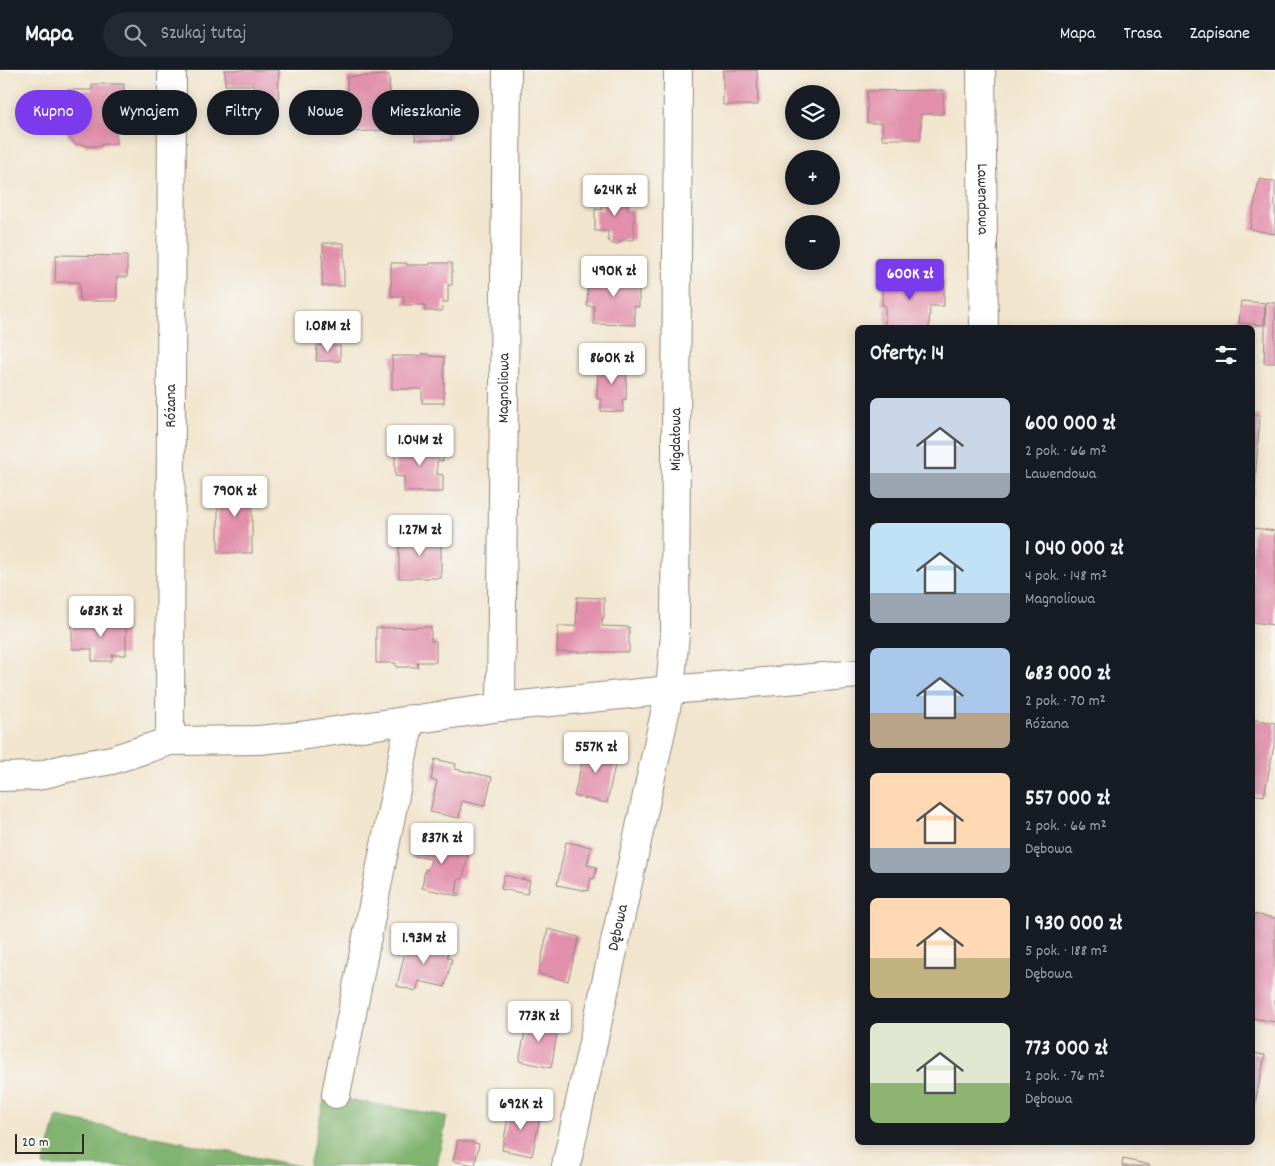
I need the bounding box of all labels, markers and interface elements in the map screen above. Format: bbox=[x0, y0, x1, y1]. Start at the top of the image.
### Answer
search box bbox=[103, 12, 453, 57]
text: Mapa bbox=[25, 18, 73, 52]
icon: search bbox=[121, 21, 149, 49]
text: Szukaj tutaj bbox=[161, 21, 247, 48]
text: Mapa bbox=[1060, 22, 1095, 47]
text: Trasa bbox=[1123, 22, 1162, 47]
text: Zapisane bbox=[1190, 22, 1250, 47]
map controls bbox=[785, 85, 840, 270]
button: layers bbox=[785, 85, 840, 140]
chip: Kupno bbox=[15, 90, 92, 135]
chip: Wynajem bbox=[102, 90, 197, 135]
chip: Filtry bbox=[207, 90, 279, 135]
chip: Nowe bbox=[289, 90, 362, 135]
chip: Mieszkanie bbox=[372, 90, 479, 135]
button: + bbox=[785, 150, 840, 205]
street label: Lawendowa bbox=[971, 163, 994, 235]
pin: 624K zł bbox=[569, 174, 661, 217]
text: 624K zł bbox=[594, 179, 636, 202]
button: − bbox=[785, 215, 840, 270]
pin: 490K zł bbox=[568, 256, 660, 298]
pin: 600K zł bbox=[864, 258, 956, 301]
text: 490K zł bbox=[592, 260, 636, 283]
text: 600K zł bbox=[887, 263, 933, 286]
pin: 1.08M zł bbox=[276, 310, 380, 353]
text: 1.08M zł bbox=[306, 315, 350, 338]
text: Oferty: 14 bbox=[870, 340, 944, 370]
icon: filters bbox=[1212, 341, 1240, 369]
pin: 860K zł bbox=[566, 342, 658, 385]
text: 860K zł bbox=[590, 347, 634, 370]
street label: Magnoliowa bbox=[492, 352, 516, 423]
street label: Różana bbox=[159, 384, 183, 428]
street label: Migdałowa bbox=[664, 407, 688, 471]
text: 600 000 zł bbox=[1025, 410, 1115, 440]
icon: home bbox=[910, 418, 970, 478]
pin: 1.04M zł bbox=[368, 424, 472, 467]
text: 1.04M zł bbox=[398, 429, 442, 452]
text: 2 pok. · 66 m² bbox=[1025, 440, 1107, 463]
text: Lawendowa bbox=[1025, 463, 1096, 486]
pin: 790K zł bbox=[189, 476, 281, 518]
text: 790K zł bbox=[213, 480, 257, 503]
pin: 1.27M zł bbox=[368, 514, 472, 557]
text: 1.27M zł bbox=[399, 519, 441, 542]
text: 1 040 000 zł bbox=[1025, 535, 1123, 565]
icon: home bbox=[910, 543, 970, 603]
text: 4 pok. · 148 m² bbox=[1025, 565, 1107, 588]
text: Magnoliowa bbox=[1025, 588, 1095, 611]
pin: 683K zł bbox=[55, 596, 147, 638]
text: 683K zł bbox=[80, 600, 122, 623]
text: 683 000 zł bbox=[1025, 660, 1110, 690]
icon: home bbox=[910, 668, 970, 728]
text: 2 pok. · 70 m² bbox=[1025, 690, 1106, 713]
text: Różana bbox=[1025, 713, 1068, 736]
pin: 557K zł bbox=[550, 732, 642, 774]
text: 557K zł bbox=[575, 736, 617, 759]
text: 557 000 zł bbox=[1025, 785, 1110, 815]
icon: home bbox=[910, 793, 970, 853]
text: 2 pok. · 66 m² bbox=[1025, 815, 1107, 838]
pin: 837K zł bbox=[396, 822, 488, 865]
text: 837K zł bbox=[422, 827, 462, 850]
text: Dębowa bbox=[1025, 838, 1072, 861]
street label: Dębowa bbox=[602, 902, 634, 953]
text: 1 930 000 zł bbox=[1025, 910, 1122, 940]
icon: home bbox=[910, 918, 970, 978]
pin: 1.93M zł bbox=[372, 922, 476, 965]
text: 1.93M zł bbox=[402, 927, 446, 950]
text: 5 pok. · 188 m² bbox=[1025, 940, 1108, 963]
text: Dębowa bbox=[1025, 963, 1072, 986]
pin: 773K zł bbox=[493, 1000, 585, 1043]
text: 773K zł bbox=[519, 1005, 559, 1028]
text: 773 000 zł bbox=[1025, 1035, 1108, 1065]
icon: home bbox=[910, 1043, 970, 1103]
text: 2 pok. · 76 m² bbox=[1025, 1065, 1105, 1088]
pin: 692K zł bbox=[475, 1088, 567, 1131]
text: Dębowa bbox=[1025, 1088, 1072, 1111]
text: 692K zł bbox=[499, 1093, 543, 1116]
scale bar bbox=[15, 1131, 84, 1154]
text: 20 m bbox=[22, 1133, 49, 1153]

